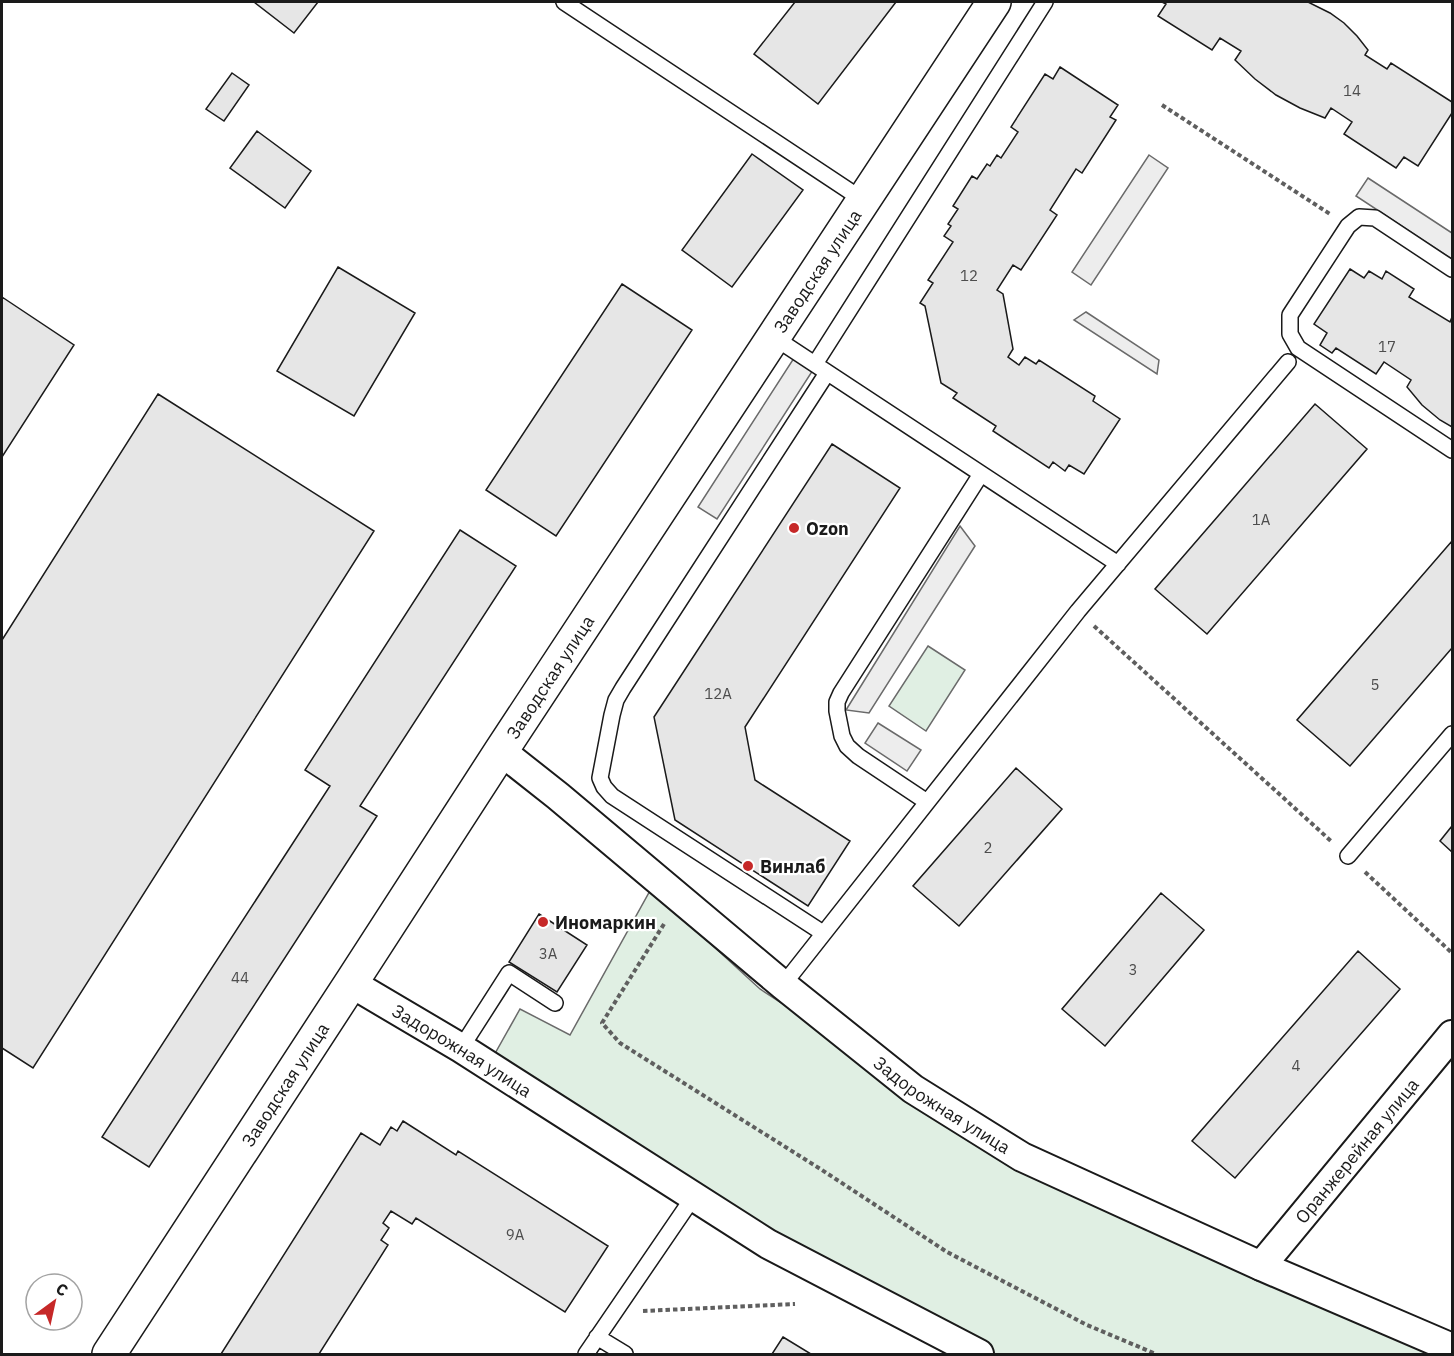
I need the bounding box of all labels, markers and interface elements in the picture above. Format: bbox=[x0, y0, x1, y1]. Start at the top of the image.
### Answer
house number: 14 bbox=[1343, 81, 1361, 100]
street label: Заводская улица bbox=[768, 204, 866, 337]
house number: 12 bbox=[960, 266, 978, 285]
house number: 17 bbox=[1378, 337, 1396, 356]
house number: 1А bbox=[1252, 510, 1271, 529]
place label: Ozon bbox=[806, 517, 849, 540]
marker: Ozon bbox=[787, 521, 801, 535]
street label: Заводская улица bbox=[501, 610, 599, 743]
house number: 5 bbox=[1370, 675, 1380, 694]
house number: 12А bbox=[704, 684, 732, 703]
house number: 2 bbox=[983, 838, 993, 857]
place label: Винлаб bbox=[760, 855, 825, 878]
marker: Винлаб bbox=[741, 859, 755, 873]
place label: Иномаркин bbox=[555, 911, 656, 934]
marker: Иномаркин bbox=[536, 915, 550, 929]
house number: 3А bbox=[539, 944, 558, 963]
house number: 3 bbox=[1128, 960, 1138, 979]
house number: 44 bbox=[231, 968, 249, 987]
street label: Задорожная улица bbox=[388, 999, 537, 1102]
street label: Заводская улица bbox=[236, 1018, 334, 1151]
street label: Задорожная улица bbox=[869, 1051, 1015, 1159]
house number: 4 bbox=[1291, 1056, 1301, 1075]
street label: Оранжерейная улица bbox=[1290, 1073, 1424, 1228]
house number: 9А bbox=[506, 1225, 525, 1244]
north arrow bbox=[24, 1272, 84, 1332]
text: С bbox=[52, 1278, 72, 1301]

